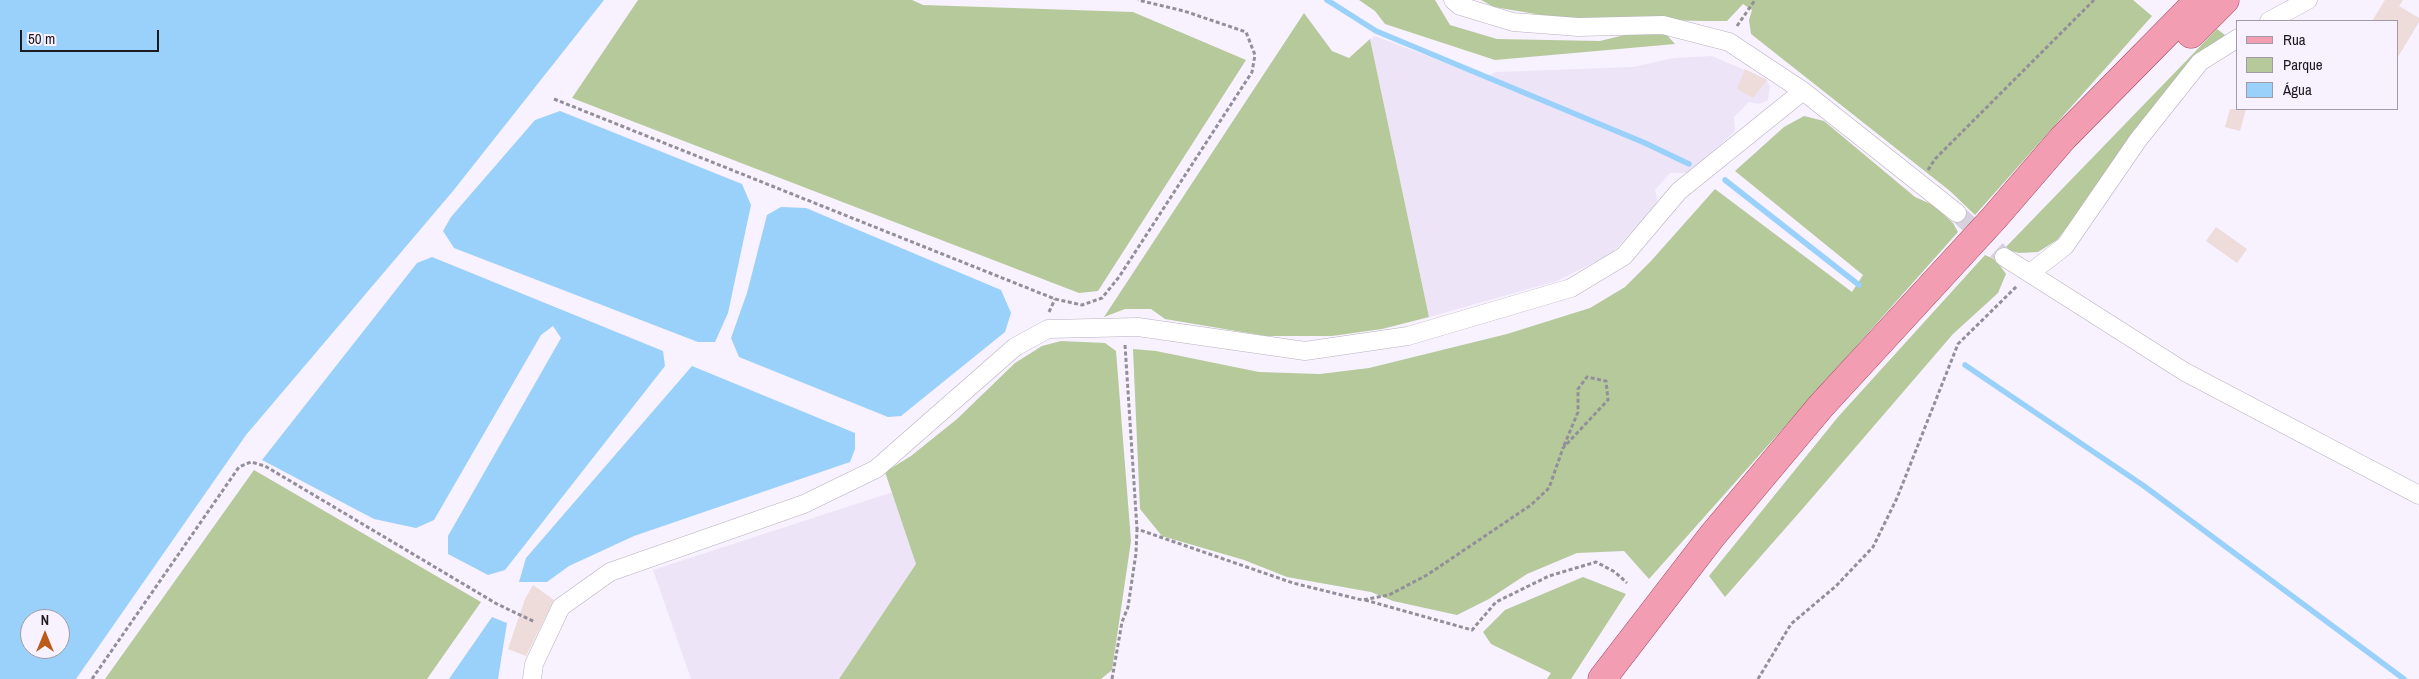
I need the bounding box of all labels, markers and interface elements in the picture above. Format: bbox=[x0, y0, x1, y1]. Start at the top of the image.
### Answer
scale bar bbox=[22, 20, 161, 52]
legend bbox=[2236, 20, 2399, 110]
text: 50 m bbox=[28, 28, 55, 49]
text: Rua bbox=[2283, 29, 2306, 50]
text: Parque bbox=[2283, 54, 2323, 75]
text: Água bbox=[2283, 79, 2312, 100]
north arrow bbox=[20, 609, 70, 659]
text: N bbox=[41, 611, 49, 629]

